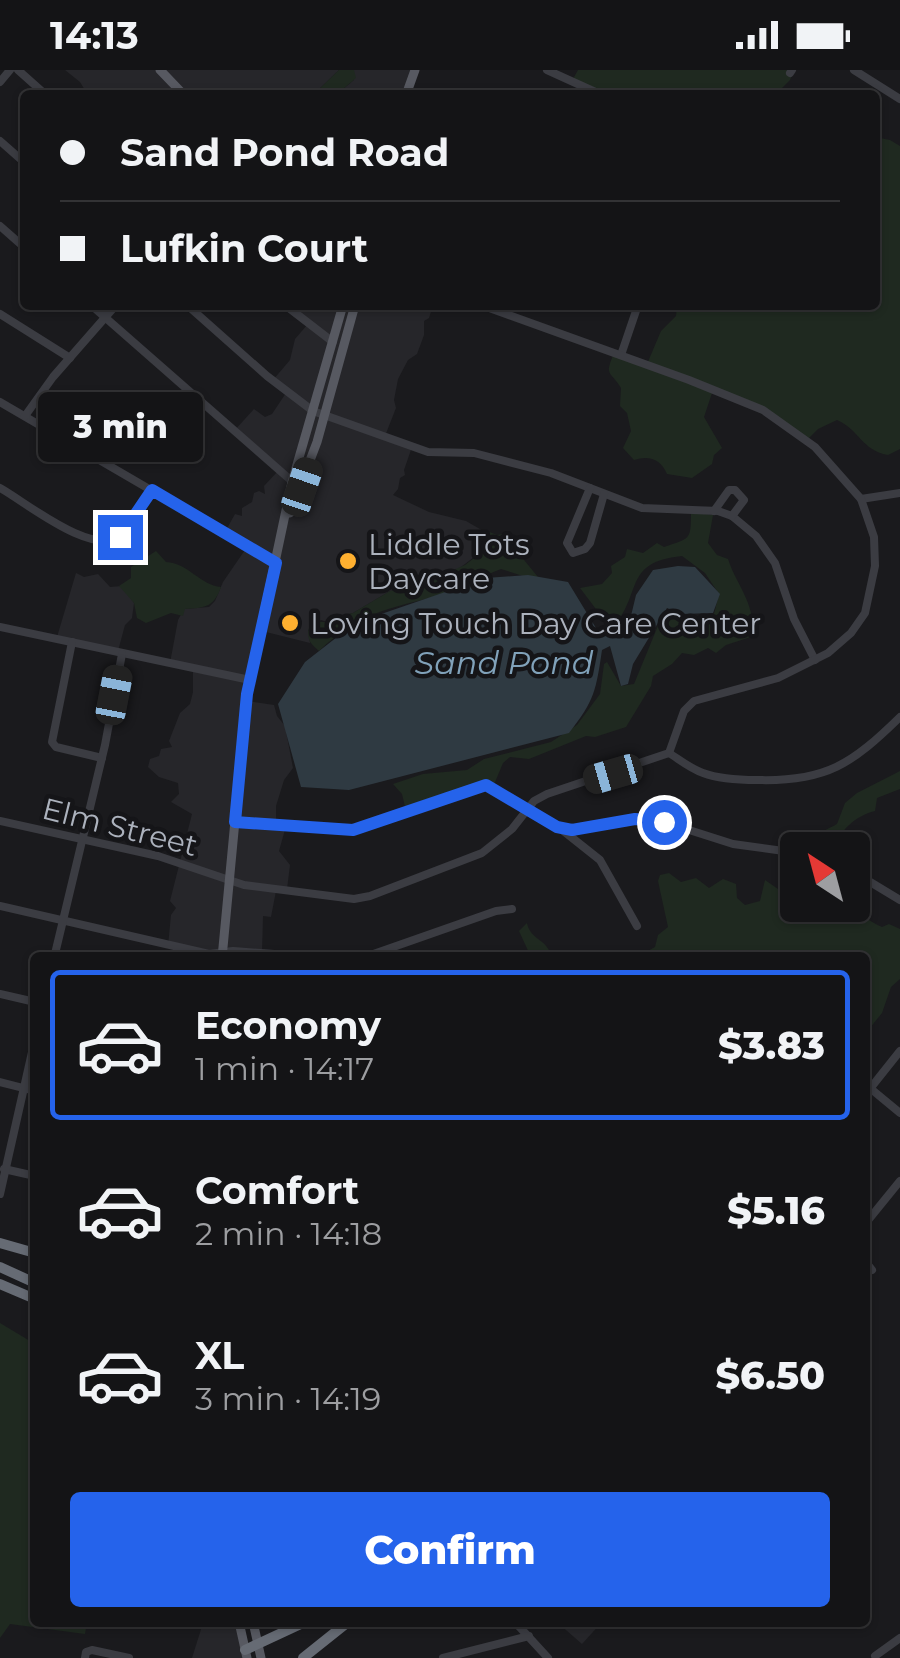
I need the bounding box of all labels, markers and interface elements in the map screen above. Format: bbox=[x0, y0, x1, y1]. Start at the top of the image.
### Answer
text: 14:13 bbox=[50, 12, 139, 59]
text: Sand Pond Road bbox=[120, 129, 449, 176]
text: Lufkin Court bbox=[120, 225, 368, 272]
callout: 3 min bbox=[38, 392, 202, 462]
text: 3 min bbox=[73, 407, 168, 446]
car bbox=[278, 454, 326, 520]
route end bbox=[98, 515, 143, 560]
place label: Liddle Tots Daycare bbox=[368, 526, 530, 597]
marker: Liddle Tots Daycare bbox=[337, 550, 359, 572]
place label: Loving Touch Day Care Center bbox=[310, 605, 761, 642]
marker: Loving Touch Day Care Center bbox=[279, 612, 301, 634]
water label: Sand Pond bbox=[414, 643, 594, 682]
car bbox=[94, 663, 134, 727]
car bbox=[580, 751, 646, 797]
street label: Elm Street bbox=[39, 790, 201, 864]
route start bbox=[642, 800, 687, 845]
north arrow bbox=[780, 832, 870, 922]
map controls bbox=[780, 832, 870, 922]
icon: car bbox=[75, 1000, 165, 1090]
text: Economy bbox=[195, 1002, 381, 1049]
text: $3.83 bbox=[718, 1022, 825, 1069]
text: 1 min · 14:17 bbox=[195, 1049, 374, 1088]
icon: car bbox=[75, 1165, 165, 1255]
text: Comfort bbox=[195, 1167, 359, 1214]
text: $5.16 bbox=[727, 1187, 825, 1234]
text: 2 min · 14:18 bbox=[195, 1214, 382, 1253]
icon: car bbox=[75, 1330, 165, 1420]
text: XL bbox=[195, 1332, 244, 1379]
text: $6.50 bbox=[716, 1352, 825, 1399]
text: 3 min · 14:19 bbox=[195, 1379, 381, 1418]
button: Confirm bbox=[70, 1492, 830, 1607]

